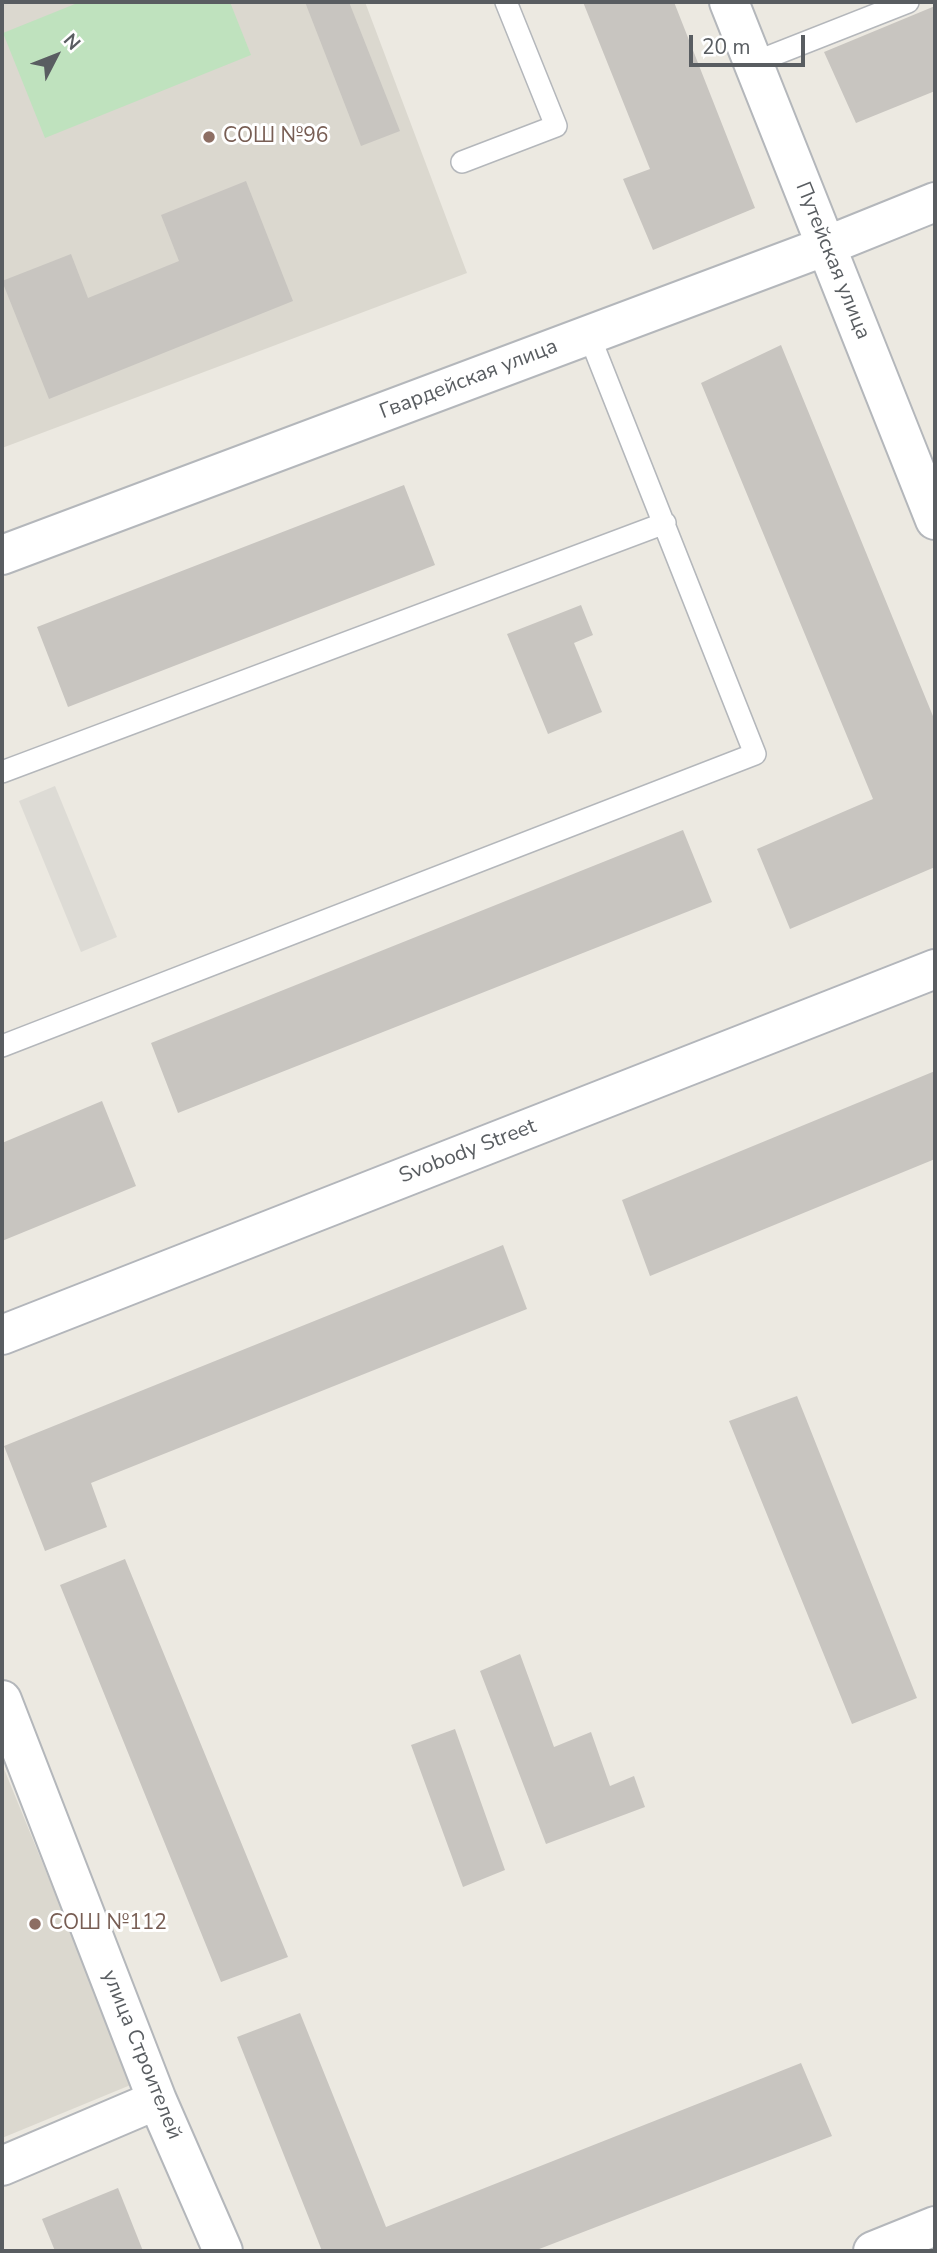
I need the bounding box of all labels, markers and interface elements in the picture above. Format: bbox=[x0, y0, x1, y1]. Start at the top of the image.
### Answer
north arrow bbox=[21, 21, 91, 91]
scale bar bbox=[692, 21, 808, 65]
text: N bbox=[57, 28, 86, 56]
text: 20 m bbox=[702, 33, 751, 61]
place label: СОШ №96 bbox=[223, 124, 328, 150]
marker: СОШ №96 bbox=[201, 129, 217, 145]
street label: Путейская улица bbox=[789, 179, 875, 343]
street label: Гвардейская улица bbox=[376, 334, 562, 426]
street label: Svobody Street bbox=[396, 1114, 540, 1190]
place label: СОШ №112 bbox=[49, 1911, 167, 1937]
marker: СОШ №112 bbox=[27, 1916, 43, 1932]
street label: улица Строителей bbox=[96, 1967, 186, 2143]

